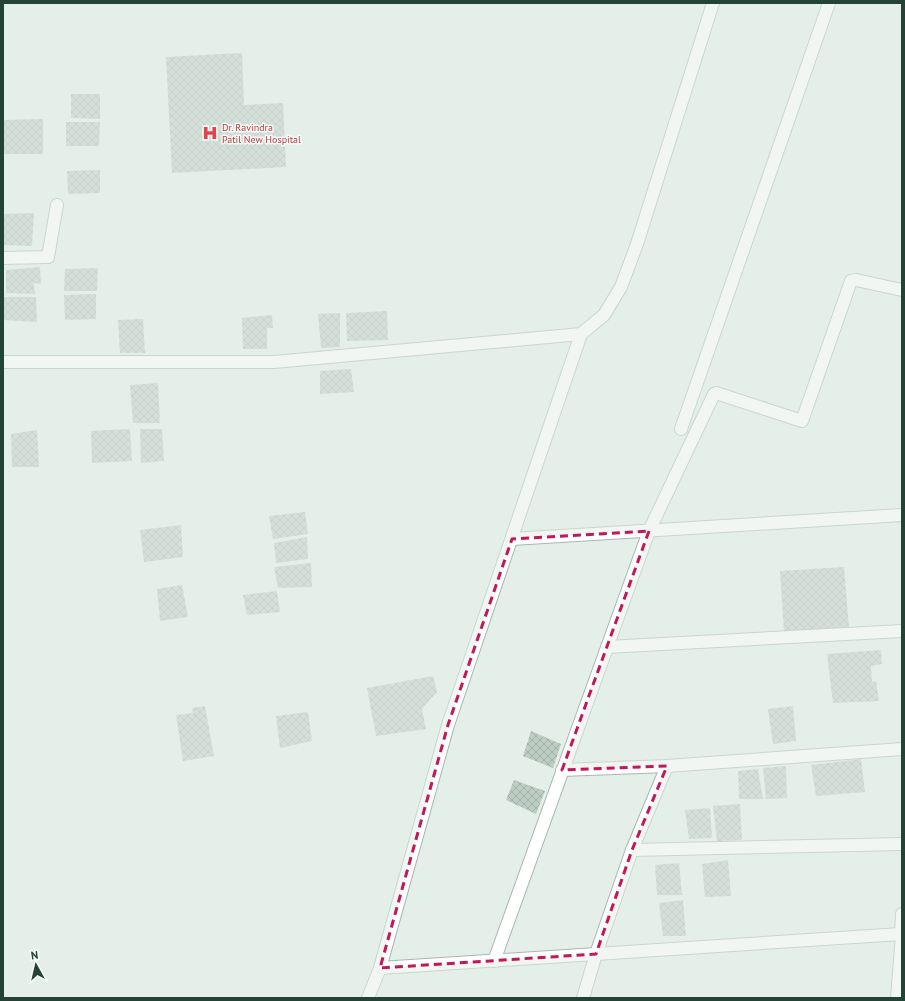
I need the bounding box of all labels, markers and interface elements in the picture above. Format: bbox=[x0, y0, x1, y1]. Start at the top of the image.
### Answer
place label: Dr. Ravindra Patil New Hospital bbox=[222, 121, 301, 146]
hospital icon: Dr. Ravindra Patil New Hospital bbox=[201, 124, 219, 142]
north arrow bbox=[16, 945, 56, 985]
text: N bbox=[30, 948, 39, 963]

